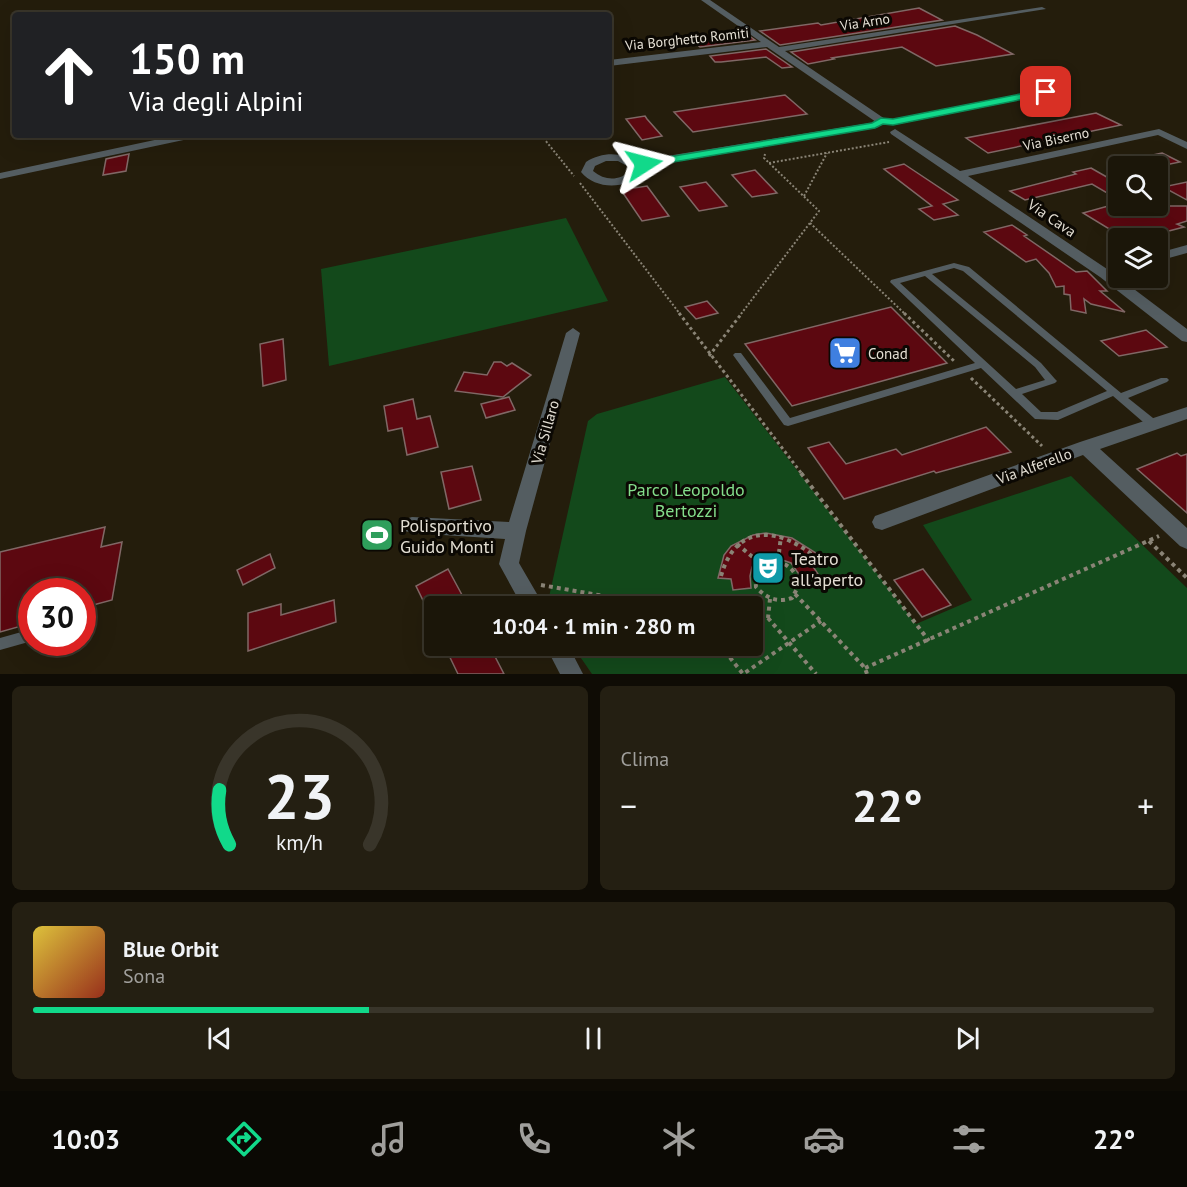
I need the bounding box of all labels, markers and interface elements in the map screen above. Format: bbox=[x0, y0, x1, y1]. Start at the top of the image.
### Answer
street label: Via Arno bbox=[838, 9, 891, 35]
street label: Via Borghetto Romiti bbox=[623, 24, 750, 55]
text: 150 m bbox=[129, 31, 245, 86]
icon: ahead bbox=[30, 36, 108, 114]
pin bbox=[1020, 66, 1071, 117]
icon: arrive bbox=[1029, 75, 1062, 108]
text: Via degli Alpini bbox=[129, 84, 304, 118]
street label: Via Biserno bbox=[1020, 123, 1091, 155]
position arrow bbox=[612, 132, 676, 196]
map controls bbox=[1108, 156, 1168, 288]
button: search bbox=[1108, 156, 1168, 216]
street label: Via Cava bbox=[1023, 194, 1080, 241]
button: layers bbox=[1108, 228, 1168, 288]
supermarket icon: Conad bbox=[827, 335, 863, 371]
place label: Conad bbox=[868, 344, 908, 363]
street label: Via Sillaro bbox=[527, 398, 563, 467]
street label: Via Alferello bbox=[993, 444, 1074, 489]
park label: Parco Leopoldo Bertozzi bbox=[627, 478, 745, 522]
place label: Polisportivo Guido Monti bbox=[400, 514, 494, 558]
sports icon: Polisportivo Guido Monti bbox=[359, 517, 395, 553]
place label: Teatro all'aperto bbox=[791, 547, 863, 591]
theatre icon: Teatro all'aperto bbox=[750, 550, 786, 586]
speed limit sign: 30 bbox=[18, 578, 96, 656]
text: 10:04 · 1 min · 280 m bbox=[492, 612, 695, 640]
text: Clima bbox=[621, 746, 669, 772]
text: 23 bbox=[264, 755, 335, 836]
text: 22° bbox=[852, 776, 923, 834]
text: − bbox=[621, 784, 637, 827]
text: + bbox=[1137, 784, 1154, 827]
text: km/h bbox=[276, 828, 323, 856]
text: Blue Orbit bbox=[123, 935, 219, 963]
text: Sona bbox=[123, 963, 165, 989]
icon: previous bbox=[203, 1022, 236, 1055]
icon: pause bbox=[577, 1022, 610, 1055]
icon: next bbox=[951, 1022, 984, 1055]
icon: directions bbox=[223, 1118, 265, 1160]
icon: music bbox=[368, 1118, 410, 1160]
icon: phone bbox=[513, 1118, 555, 1160]
icon: climate bbox=[658, 1118, 700, 1160]
icon: car bbox=[803, 1118, 845, 1160]
icon: filters bbox=[948, 1118, 990, 1160]
text: 10:03 bbox=[52, 1122, 120, 1156]
text: 22° bbox=[1093, 1122, 1135, 1156]

